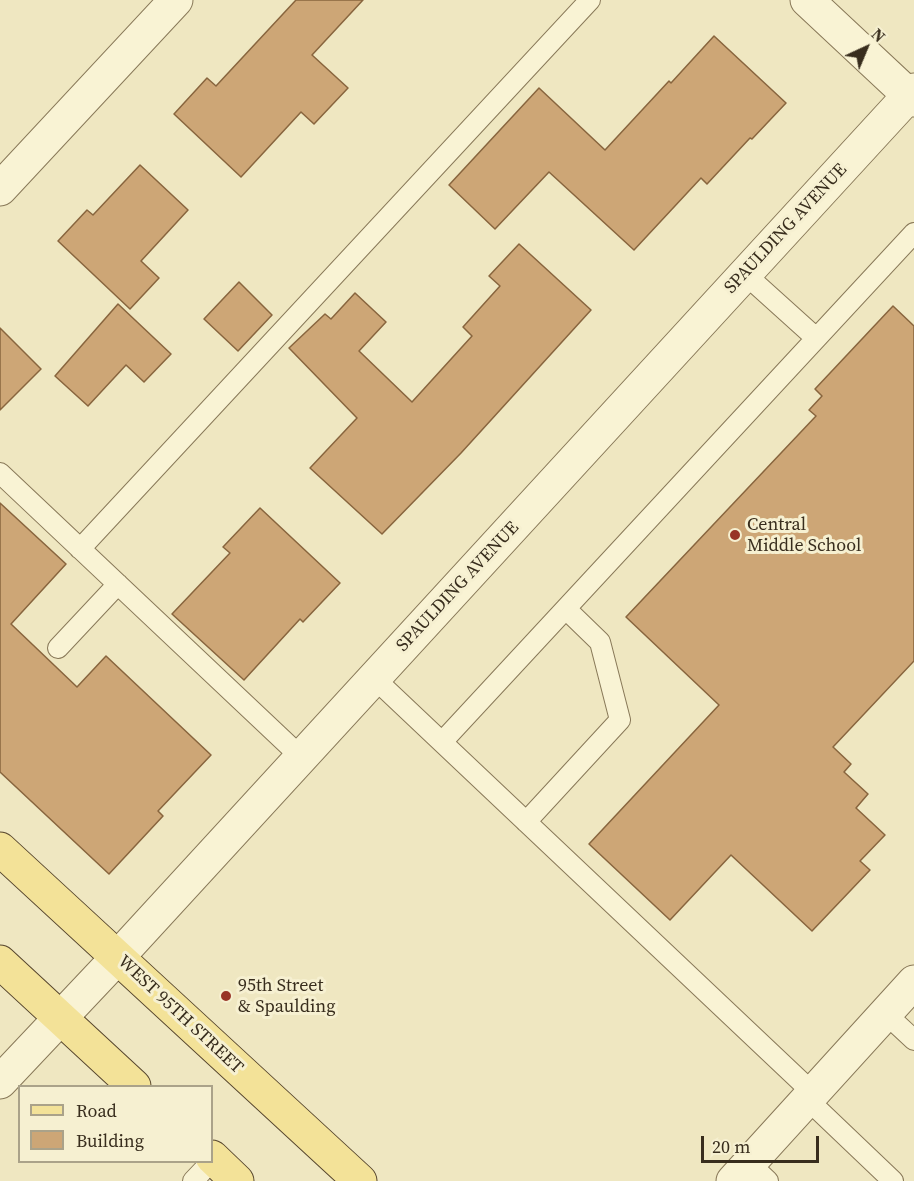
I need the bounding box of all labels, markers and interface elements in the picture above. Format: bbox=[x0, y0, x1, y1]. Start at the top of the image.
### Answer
north arrow bbox=[836, 18, 896, 78]
text: N bbox=[867, 23, 890, 47]
street label: SPAULDING AVENUE bbox=[720, 159, 852, 299]
place label: Central Middle School bbox=[747, 514, 861, 556]
street label: SPAULDING AVENUE bbox=[392, 517, 524, 657]
marker: Central Middle School bbox=[728, 528, 742, 542]
street label: WEST 95TH STREET bbox=[113, 951, 247, 1079]
place label: 95th Street & Spaulding bbox=[238, 975, 336, 1018]
marker: 95th Street & Spaulding bbox=[219, 989, 233, 1003]
legend bbox=[18, 1085, 213, 1163]
text: Road bbox=[76, 1098, 117, 1123]
scale bar bbox=[704, 1124, 822, 1162]
text: Building bbox=[76, 1128, 144, 1153]
text: 20 m bbox=[712, 1134, 750, 1159]

